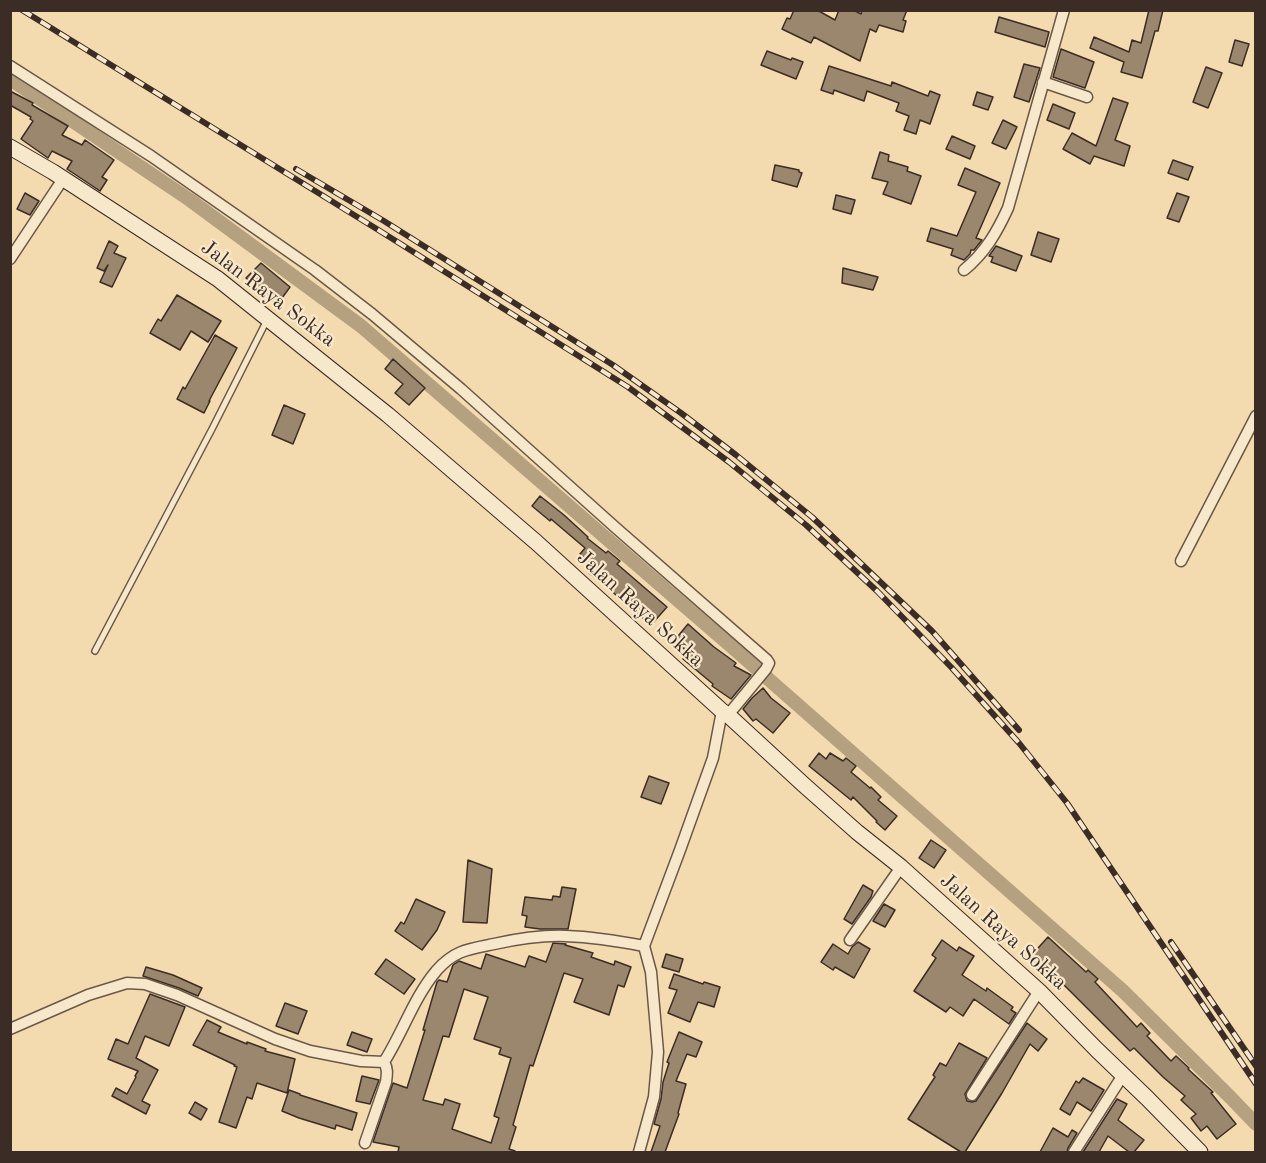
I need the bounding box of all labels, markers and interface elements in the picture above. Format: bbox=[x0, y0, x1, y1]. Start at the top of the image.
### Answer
street label: Jalan Raya Sokka bbox=[196, 235, 340, 353]
street label: Jalan Raya Sokka bbox=[571, 545, 709, 673]
street label: Jalan Raya Sokka bbox=[934, 868, 1072, 996]

